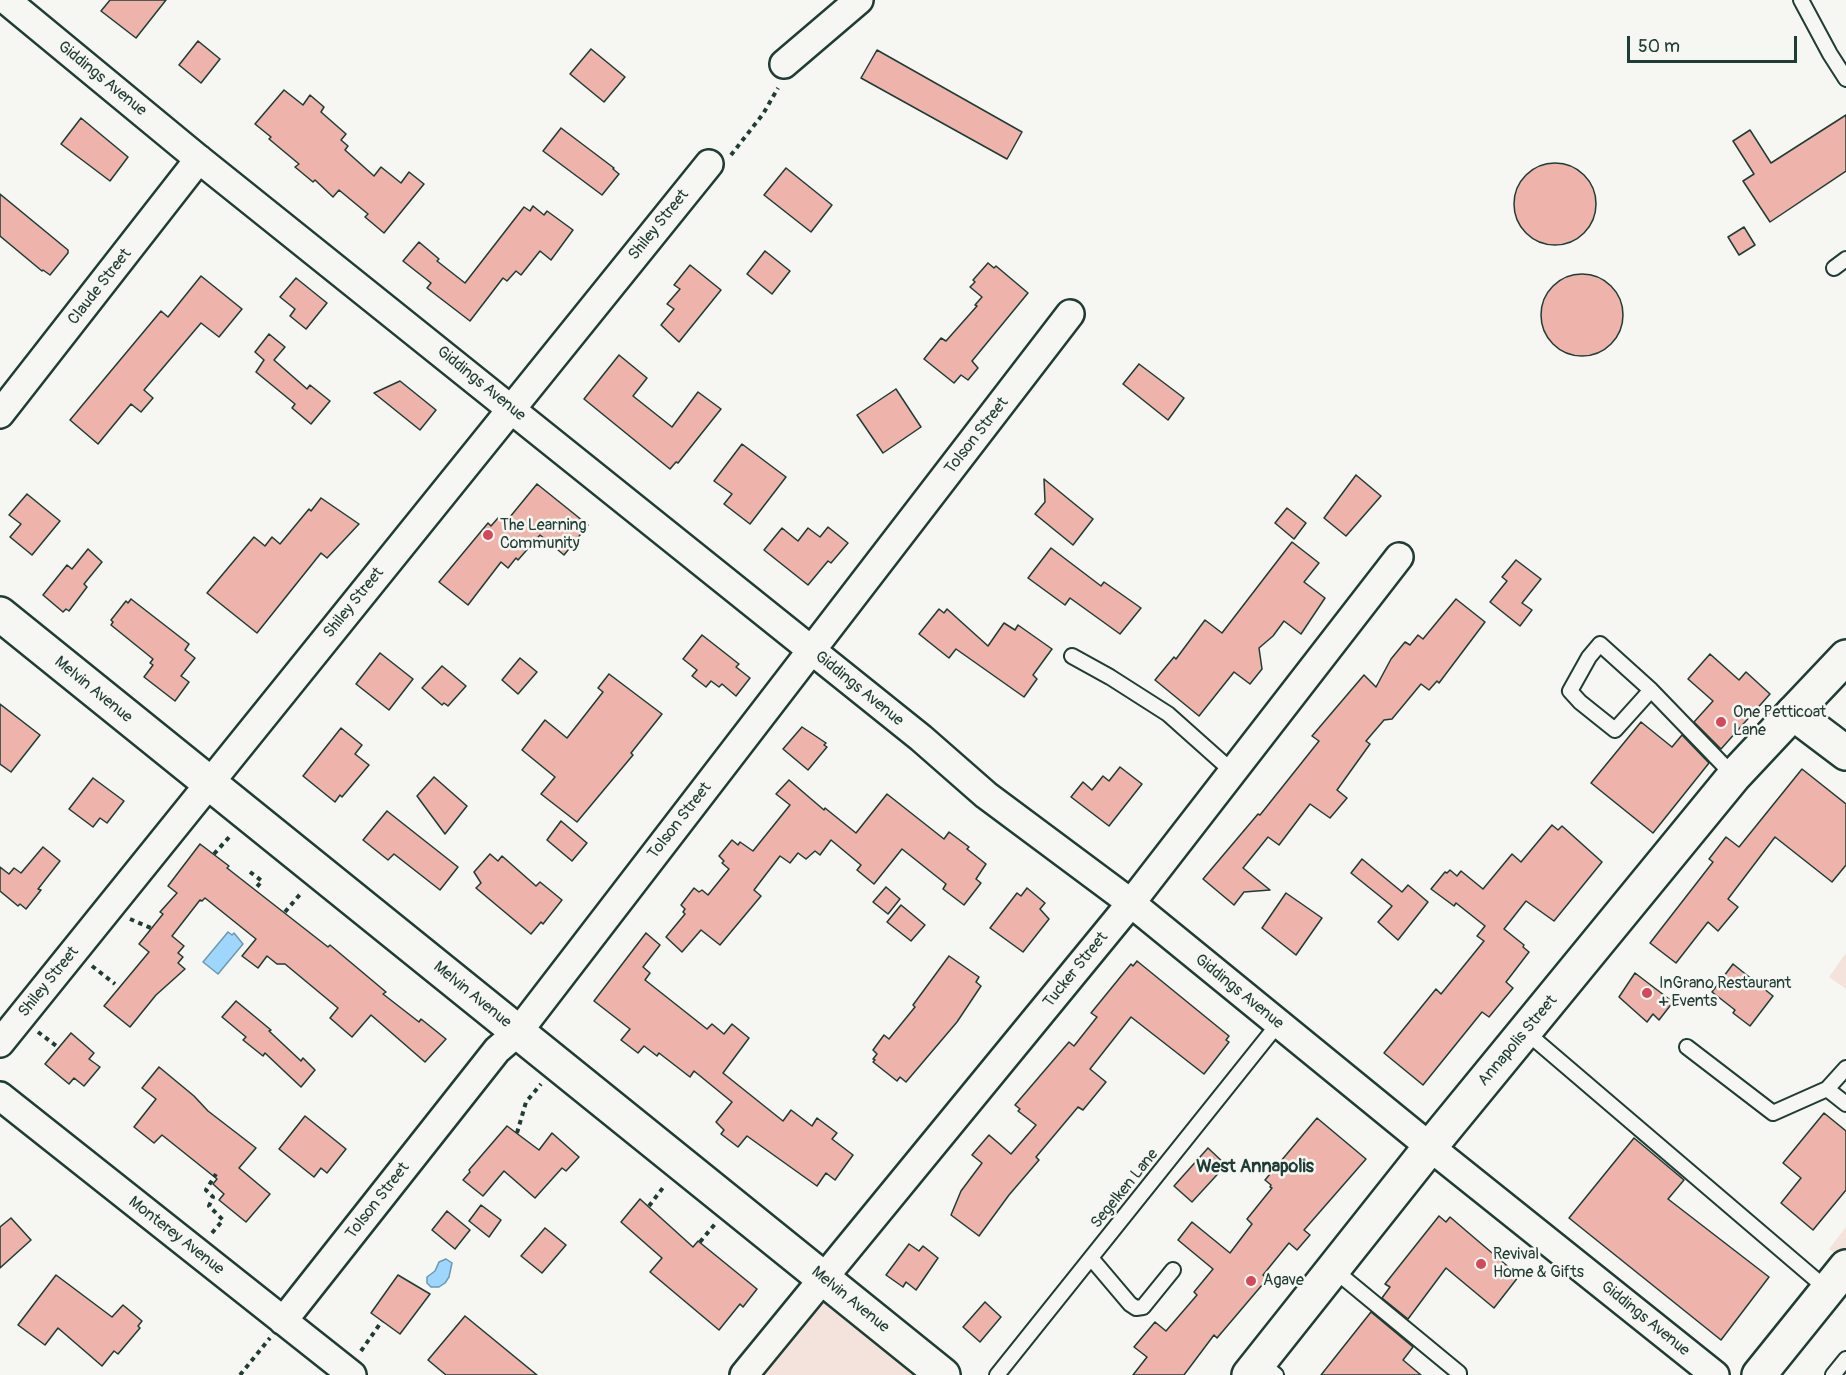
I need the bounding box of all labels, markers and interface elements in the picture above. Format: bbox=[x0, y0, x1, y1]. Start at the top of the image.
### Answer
scale bar bbox=[1630, 24, 1800, 62]
text: 50 m bbox=[1638, 35, 1680, 58]
street label: Giddings Avenue bbox=[54, 37, 150, 121]
street label: Shiley Street bbox=[625, 186, 693, 264]
street label: Claude Street bbox=[64, 245, 136, 329]
street label: Giddings Avenue bbox=[433, 342, 529, 426]
street label: Tolson Street bbox=[941, 394, 1013, 478]
place label: The Learning Community bbox=[500, 516, 587, 554]
marker: The Learning Community bbox=[481, 528, 495, 542]
street label: Shiley Street bbox=[320, 564, 388, 642]
street label: Giddings Avenue bbox=[811, 647, 907, 731]
street label: Melvin Avenue bbox=[50, 653, 136, 727]
place label: One Petticoat Lane bbox=[1733, 703, 1826, 741]
marker: One Petticoat Lane bbox=[1714, 715, 1728, 729]
street label: Tolson Street bbox=[644, 779, 716, 863]
street label: Tucker Street bbox=[1040, 928, 1112, 1012]
street label: Shiley Street bbox=[15, 943, 83, 1021]
street label: Giddings Avenue bbox=[1191, 950, 1287, 1034]
street label: Melvin Avenue bbox=[429, 958, 515, 1032]
place label: InGrano Restaurant + Events bbox=[1659, 974, 1791, 1012]
marker: InGrano Restaurant + Events bbox=[1640, 986, 1654, 1000]
street label: Annapolis Street bbox=[1474, 992, 1562, 1090]
street label: Segelken Lane bbox=[1087, 1145, 1163, 1233]
district label: West Annapolis bbox=[1196, 1156, 1314, 1178]
street label: Tolson Street bbox=[342, 1159, 414, 1243]
street label: Monterey Avenue bbox=[124, 1193, 228, 1279]
place label: Revival Home & Gifts bbox=[1493, 1245, 1584, 1283]
marker: Revival Home & Gifts bbox=[1474, 1257, 1488, 1271]
street label: Melvin Avenue bbox=[807, 1263, 893, 1337]
place label: Agave bbox=[1263, 1271, 1304, 1291]
marker: Agave bbox=[1244, 1274, 1258, 1288]
street label: Giddings Avenue bbox=[1597, 1277, 1693, 1361]

